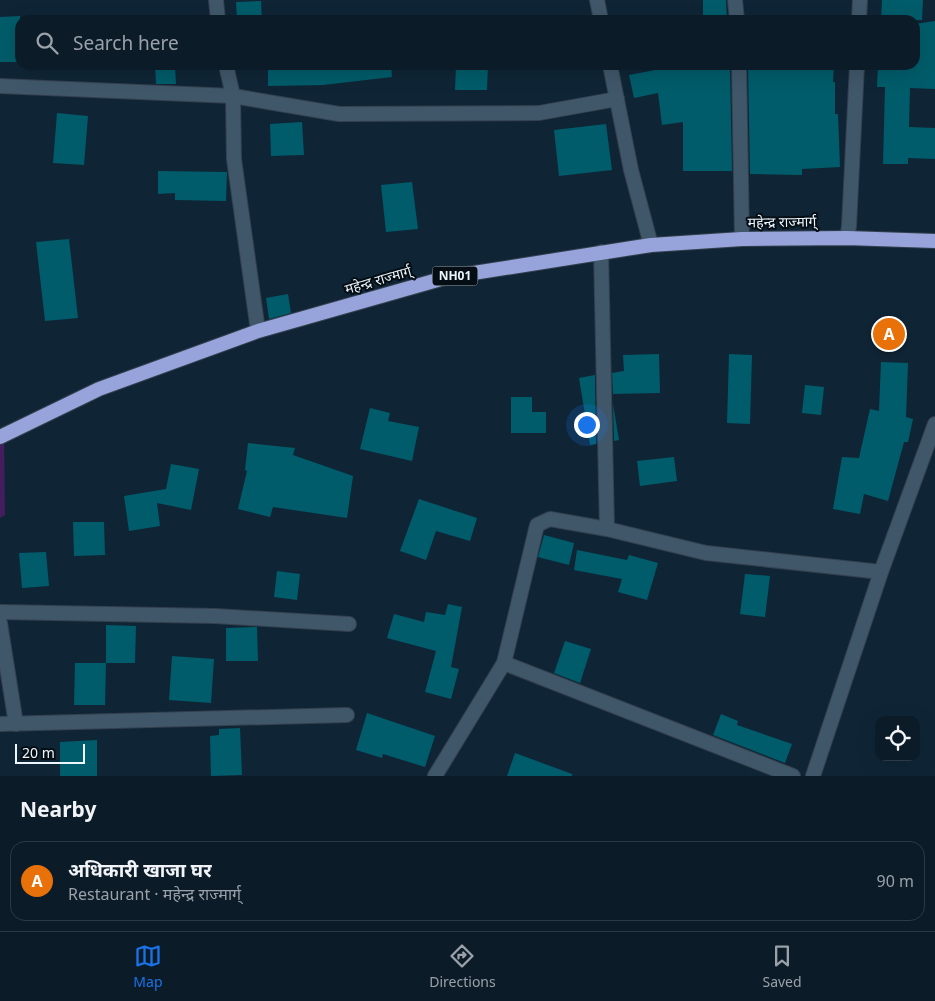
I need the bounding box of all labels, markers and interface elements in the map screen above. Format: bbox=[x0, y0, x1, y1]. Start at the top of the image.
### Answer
search box bbox=[15, 15, 920, 70]
icon: search bbox=[33, 29, 61, 57]
text: Search here bbox=[73, 30, 179, 56]
street label: महेन्द्र राज्मार्ग् bbox=[748, 211, 818, 233]
street label: महेन्द्र राज्मार्ग् bbox=[342, 260, 416, 299]
road number: NH01 bbox=[432, 266, 478, 286]
pin: A bbox=[873, 315, 905, 353]
your location bbox=[574, 412, 600, 438]
map controls bbox=[875, 716, 920, 761]
button: locate bbox=[875, 716, 920, 761]
scale bar bbox=[15, 741, 85, 764]
text: 20 m bbox=[22, 743, 55, 762]
text: Nearby bbox=[20, 795, 96, 823]
text: अधिकारी खाजा घर bbox=[68, 857, 212, 883]
text: A bbox=[31, 870, 43, 892]
text: 90 m bbox=[877, 870, 914, 892]
text: Restaurant · महेन्द्र राज्मार्ग् bbox=[68, 883, 241, 905]
tab: Map bbox=[133, 942, 163, 991]
tab: Directions bbox=[429, 942, 496, 991]
tab: Saved bbox=[762, 942, 802, 991]

